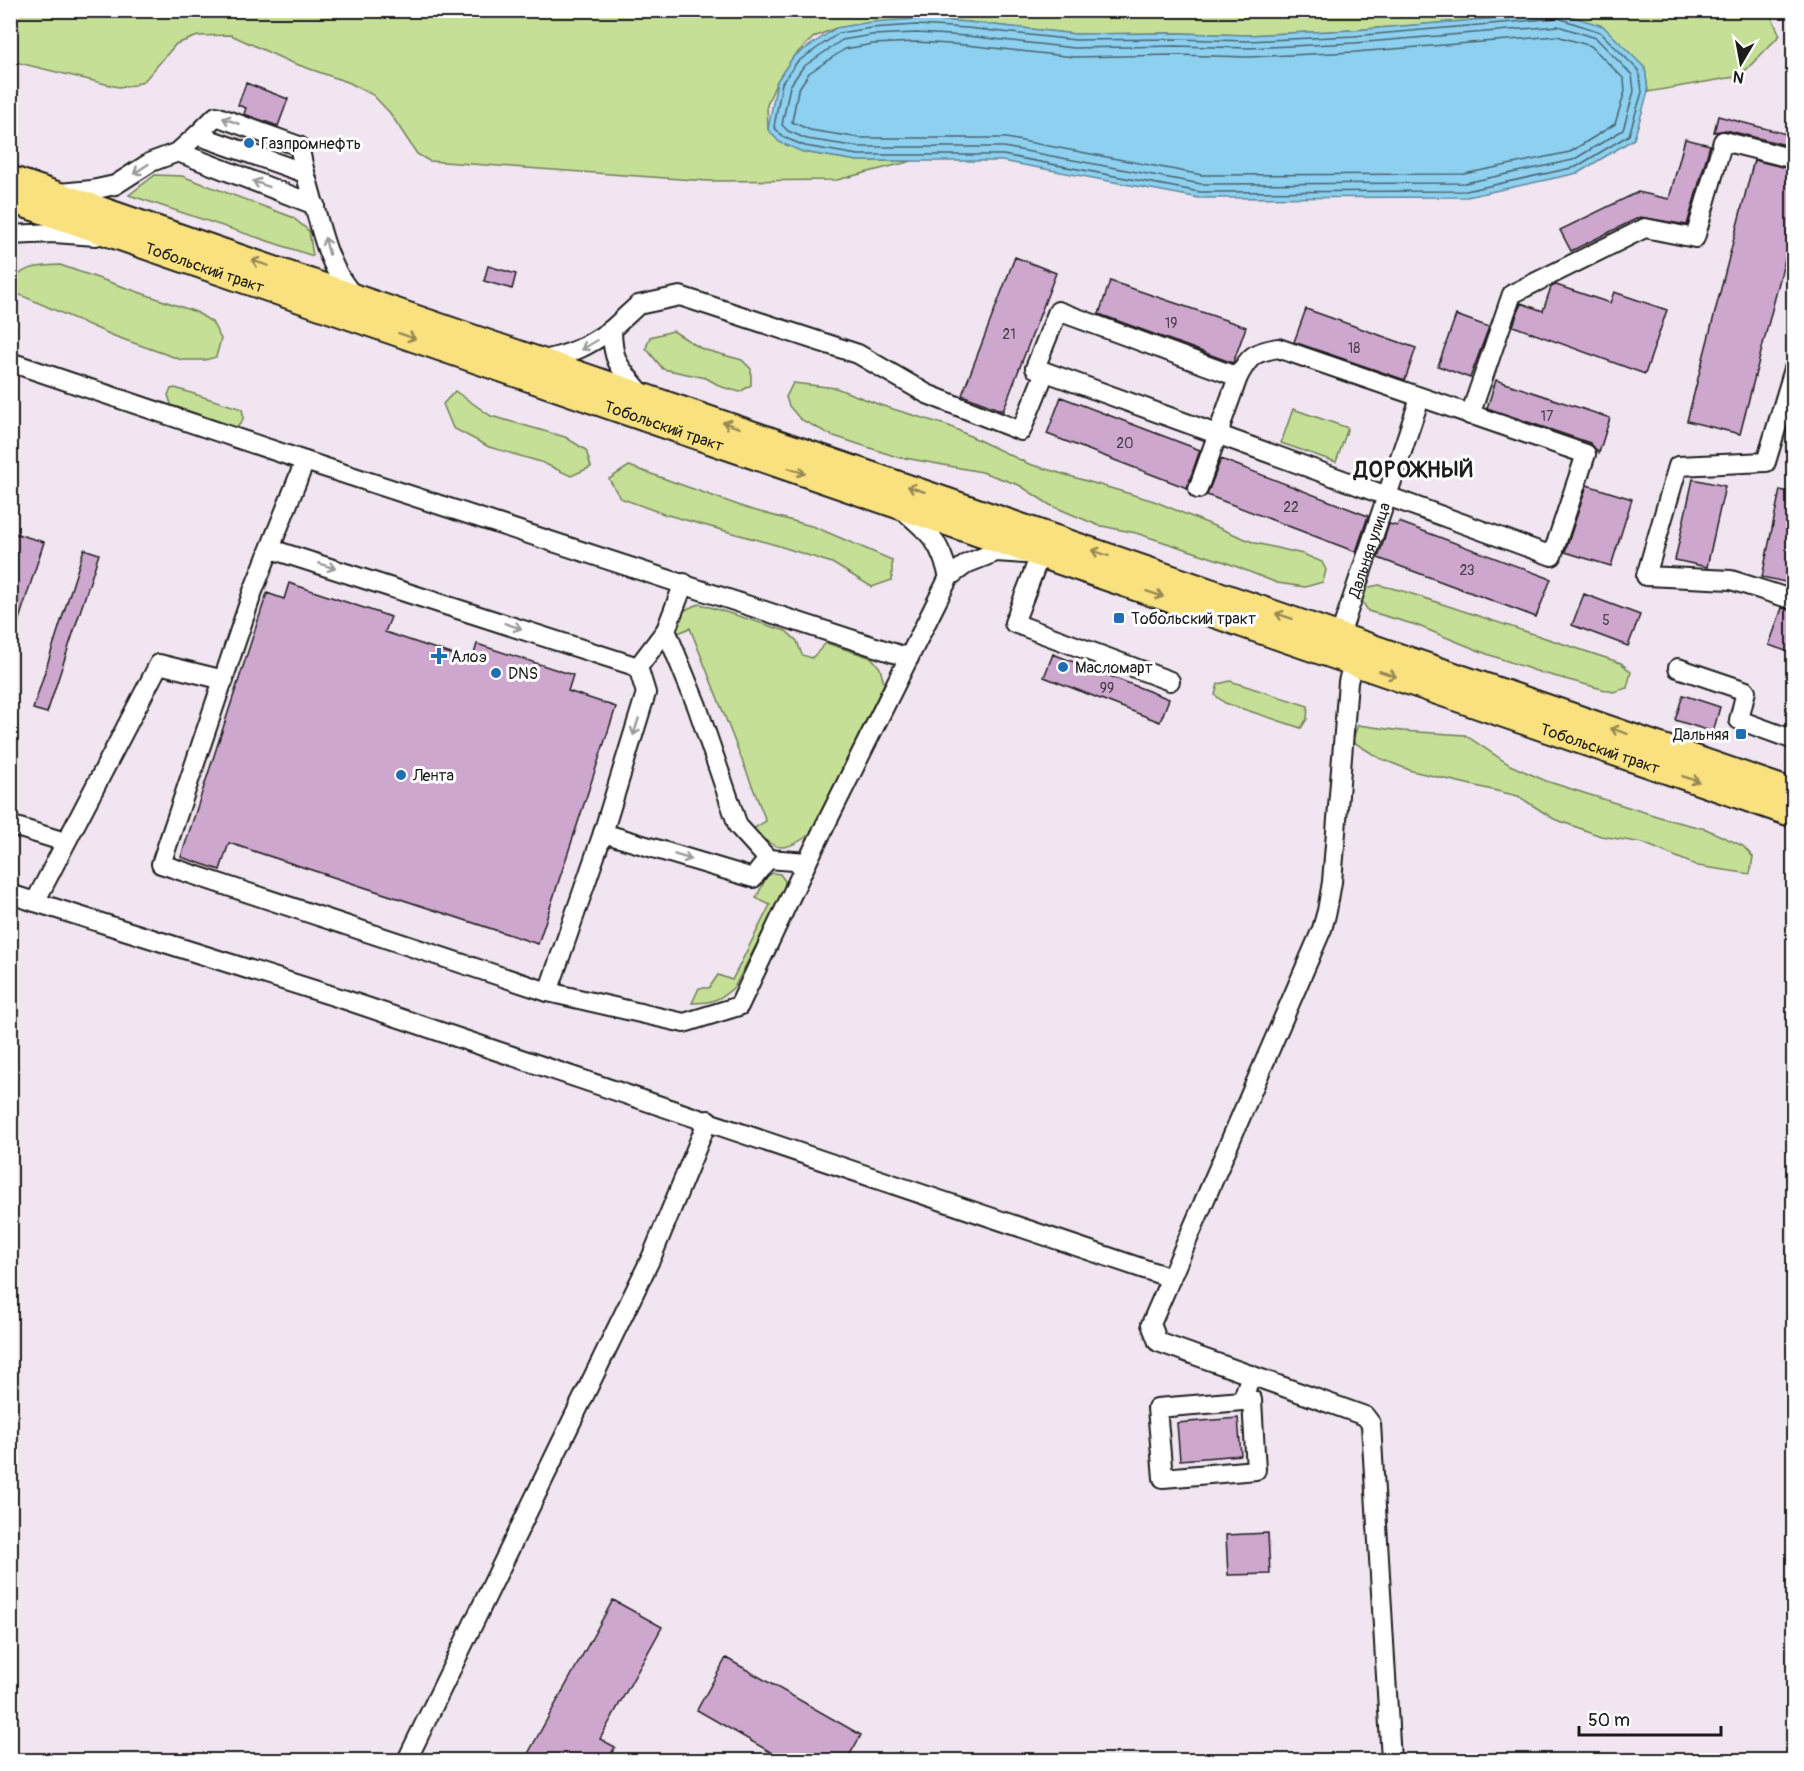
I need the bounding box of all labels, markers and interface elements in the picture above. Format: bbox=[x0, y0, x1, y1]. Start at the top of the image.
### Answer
north arrow bbox=[1711, 33, 1771, 93]
text: N bbox=[1731, 66, 1746, 88]
one-way arrow bbox=[222, 115, 241, 126]
place label: Газпромнефть bbox=[261, 134, 361, 154]
marker: Газпромнефть bbox=[242, 136, 256, 150]
one-way arrow bbox=[133, 163, 150, 175]
one-way arrow bbox=[252, 178, 271, 189]
one-way arrow bbox=[320, 237, 332, 256]
street label: Тобольский тракт bbox=[142, 238, 267, 298]
one-way arrow bbox=[251, 257, 270, 268]
house number: 19 bbox=[1165, 315, 1177, 332]
house number: 21 bbox=[1002, 326, 1016, 343]
one-way arrow bbox=[397, 331, 416, 342]
one-way arrow bbox=[581, 339, 598, 351]
house number: 18 bbox=[1348, 340, 1360, 357]
street label: Тобольский тракт bbox=[601, 397, 726, 456]
house number: 17 bbox=[1541, 408, 1554, 425]
one-way arrow bbox=[722, 418, 741, 429]
house number: 20 bbox=[1116, 435, 1134, 452]
district label: ДОРОЖНЫЙ bbox=[1352, 456, 1474, 484]
one-way arrow bbox=[787, 467, 806, 478]
one-way arrow bbox=[907, 482, 926, 493]
house number: 22 bbox=[1283, 499, 1299, 516]
street label: Дальняя улица bbox=[1344, 500, 1395, 601]
one-way arrow bbox=[1091, 546, 1110, 557]
one-way arrow bbox=[317, 561, 336, 572]
house number: 23 bbox=[1459, 562, 1475, 579]
one-way arrow bbox=[1145, 590, 1164, 601]
place label: Тобольский тракт bbox=[1131, 609, 1256, 629]
one-way arrow bbox=[1275, 610, 1294, 621]
marker: Тобольский тракт bbox=[1112, 611, 1126, 625]
house number: 5 bbox=[1602, 612, 1610, 629]
one-way arrow bbox=[503, 621, 522, 632]
place label: Алоэ bbox=[451, 647, 487, 667]
marker: Алоэ bbox=[432, 649, 446, 663]
place label: Масломарт bbox=[1075, 658, 1153, 678]
marker: Масломарт bbox=[1056, 660, 1070, 674]
place label: DNS bbox=[508, 664, 538, 684]
marker: DNS bbox=[489, 666, 503, 680]
one-way arrow bbox=[1378, 670, 1397, 681]
house number: 99 bbox=[1100, 680, 1114, 697]
one-way arrow bbox=[630, 717, 641, 736]
street label: Тобольский тракт bbox=[1537, 719, 1662, 779]
one-way arrow bbox=[1610, 725, 1629, 736]
place label: Дальняя bbox=[1672, 725, 1729, 745]
marker: Дальняя bbox=[1734, 727, 1748, 741]
place label: Лента bbox=[412, 766, 454, 786]
marker: Лента bbox=[394, 768, 408, 782]
one-way arrow bbox=[1681, 775, 1700, 786]
one-way arrow bbox=[673, 852, 692, 863]
scale bar bbox=[1579, 1699, 1722, 1737]
text: 50 m bbox=[1588, 1709, 1630, 1732]

